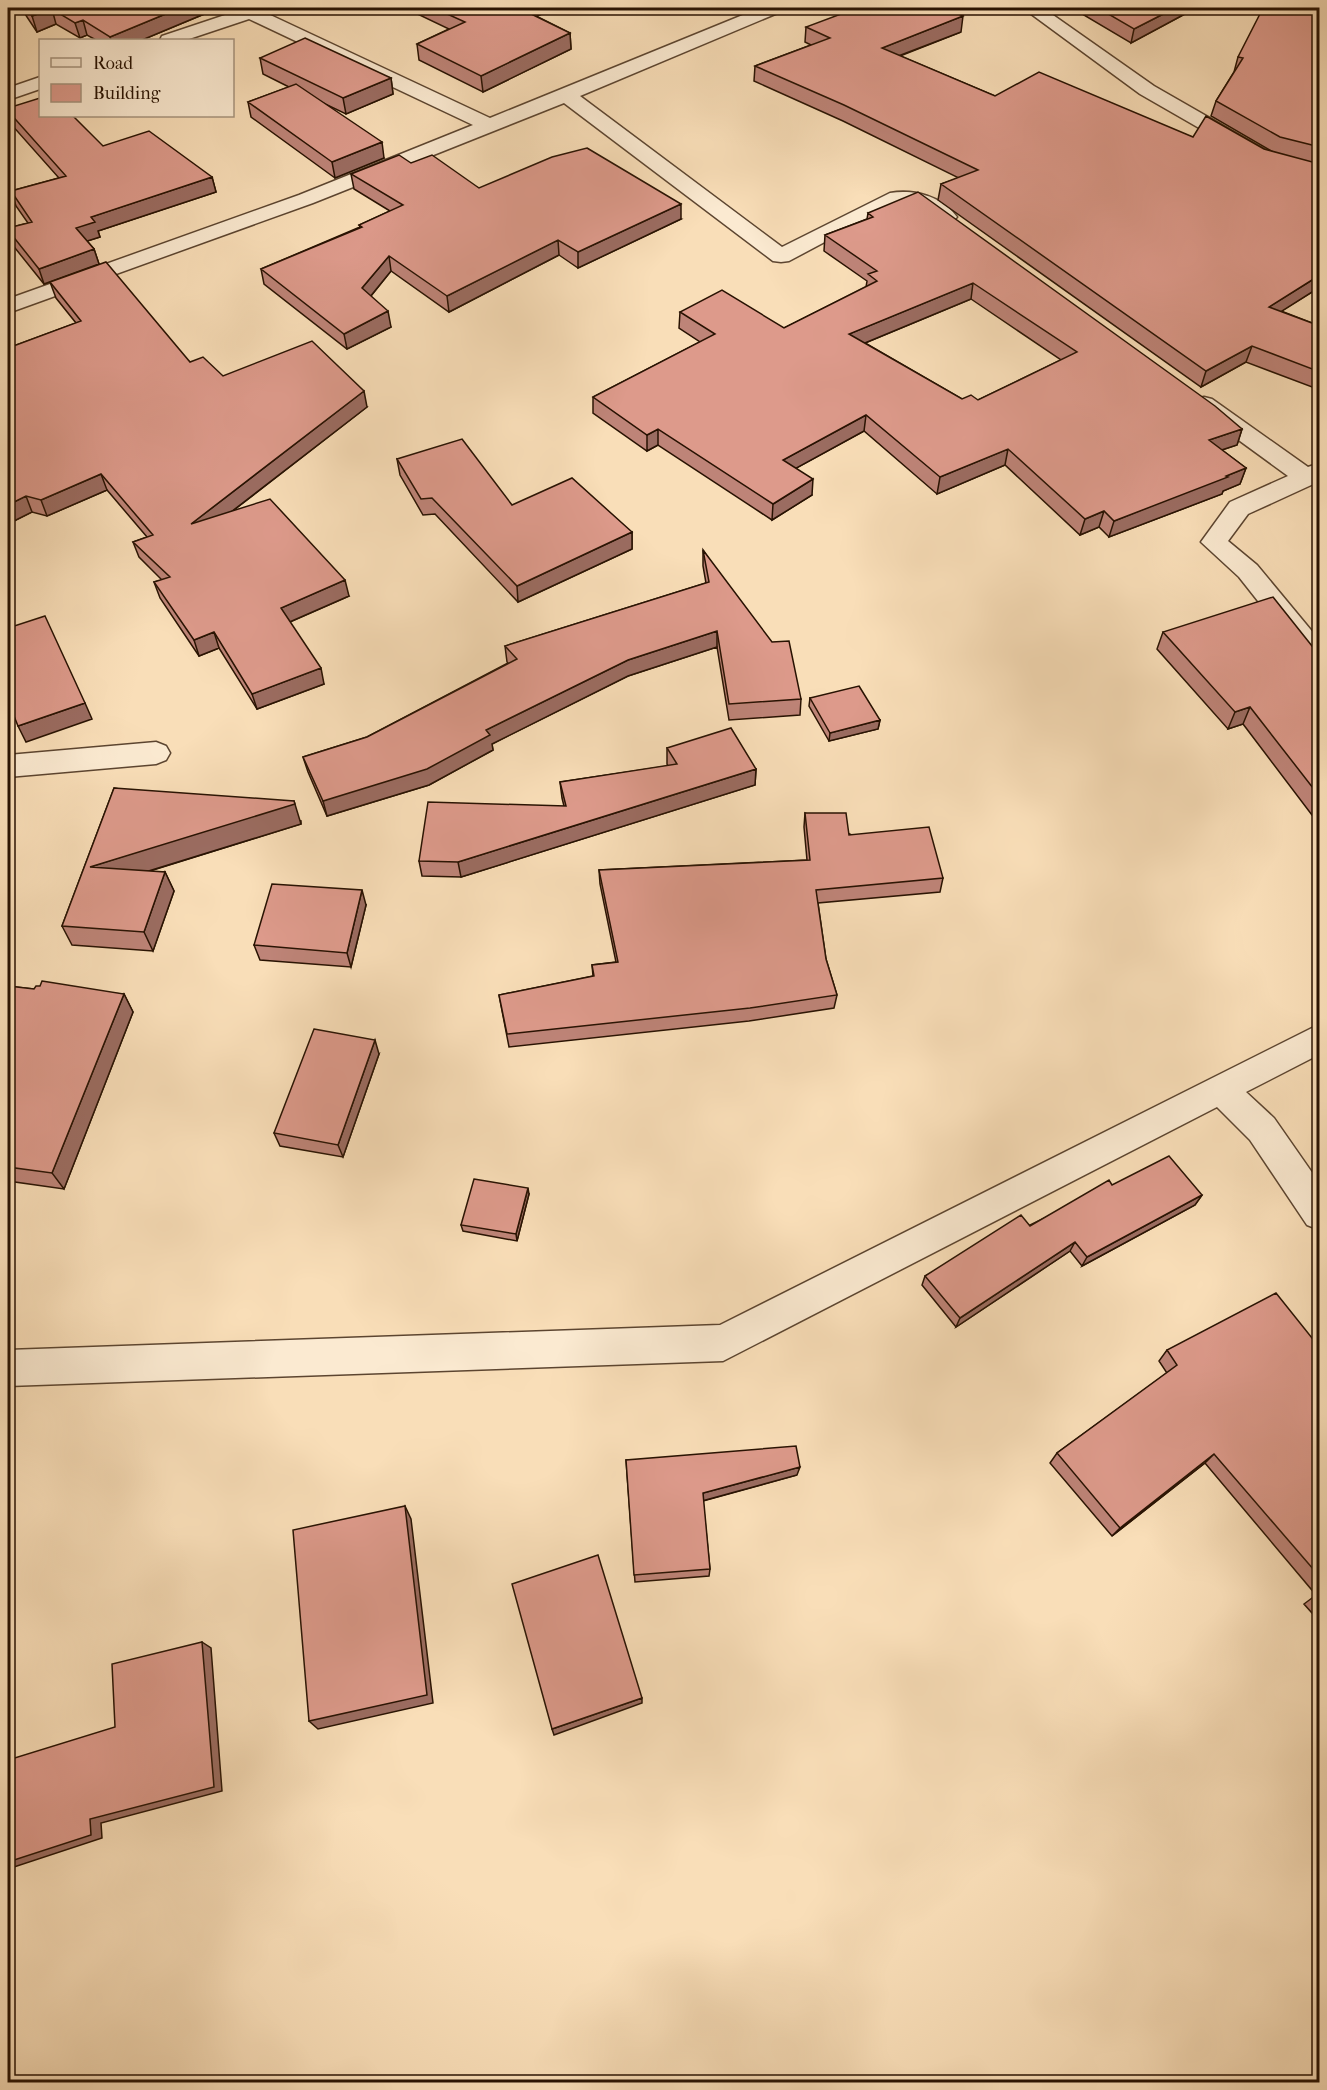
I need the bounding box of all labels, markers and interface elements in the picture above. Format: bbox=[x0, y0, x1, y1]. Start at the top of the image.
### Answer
legend bbox=[39, 39, 234, 117]
text: Road bbox=[93, 53, 133, 74]
text: Building bbox=[93, 83, 161, 104]

